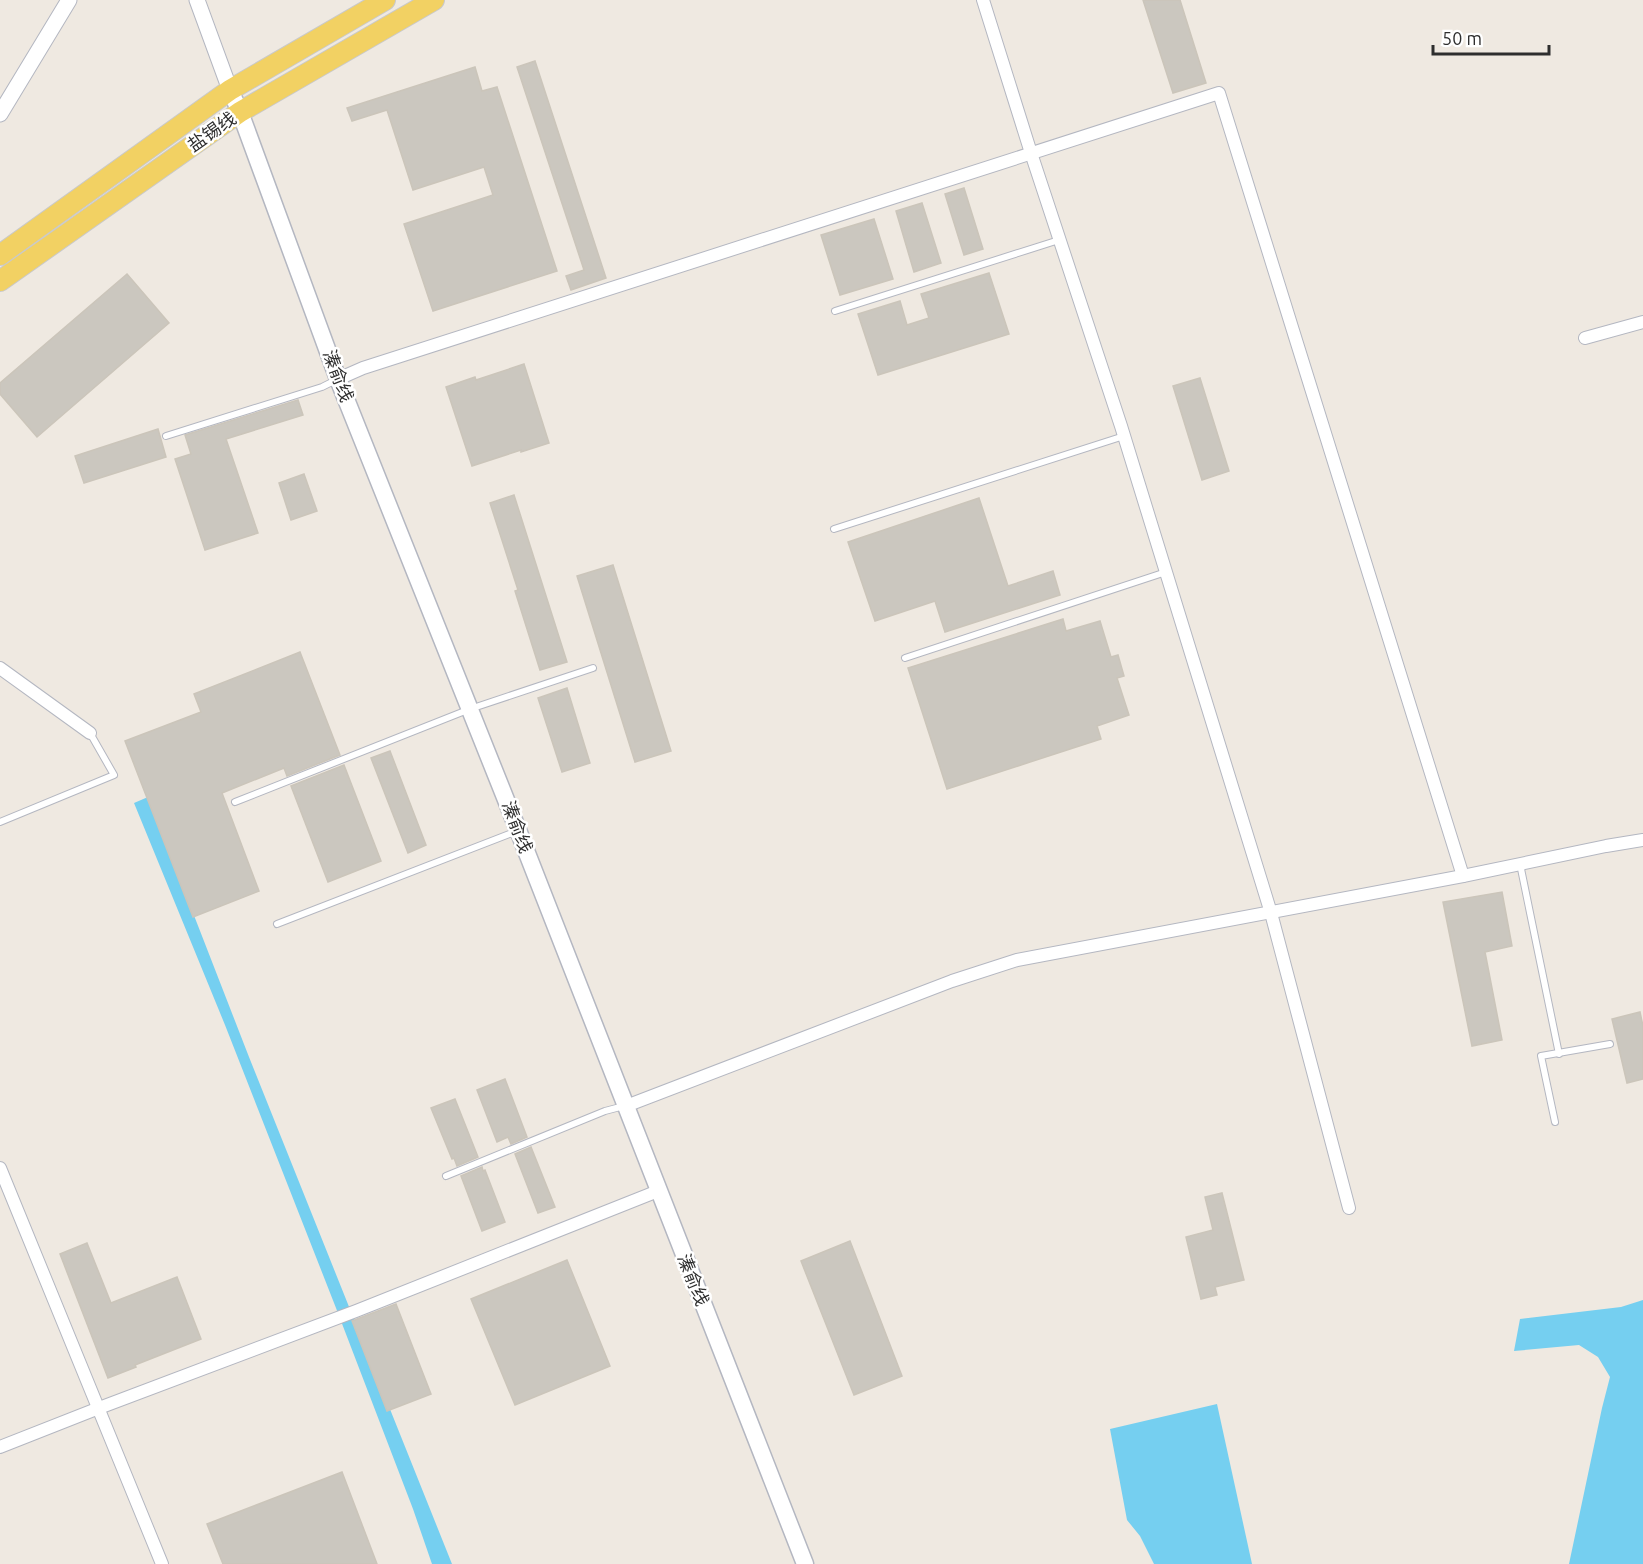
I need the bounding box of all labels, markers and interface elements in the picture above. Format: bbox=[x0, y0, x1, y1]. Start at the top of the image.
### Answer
scale bar bbox=[1433, 18, 1548, 56]
text: 50 m bbox=[1442, 28, 1482, 48]
street label: 盐锡线 bbox=[184, 108, 239, 155]
street label: 溱俞线 bbox=[320, 347, 358, 404]
street label: 溱俞线 bbox=[499, 798, 537, 855]
street label: 溱俞线 bbox=[675, 1251, 713, 1308]

